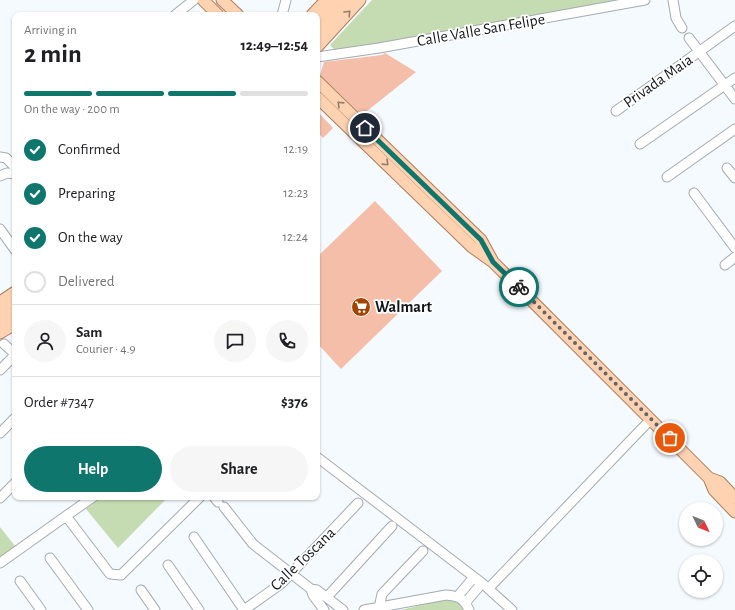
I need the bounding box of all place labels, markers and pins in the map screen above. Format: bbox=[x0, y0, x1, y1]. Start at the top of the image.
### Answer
pin bbox=[348, 111, 382, 145]
supermarket icon: Walmart bbox=[350, 296, 372, 318]
place label: Walmart bbox=[375, 299, 433, 315]
pin bbox=[653, 421, 687, 455]

